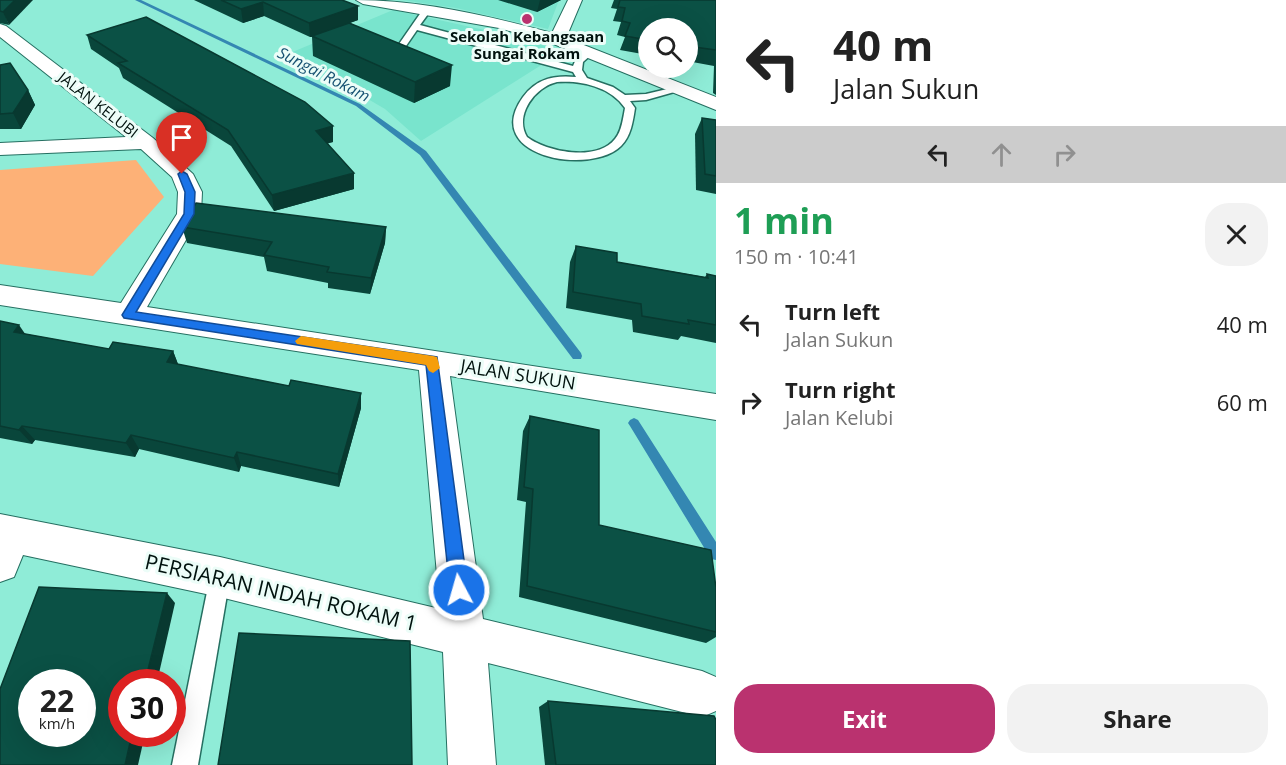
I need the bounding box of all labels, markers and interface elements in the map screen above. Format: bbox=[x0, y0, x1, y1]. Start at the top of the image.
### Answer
marker: Sekolah Kebangsaan Sungai Rokam bbox=[520, 12, 534, 26]
text: 40 m bbox=[833, 16, 933, 73]
map controls bbox=[638, 18, 698, 78]
button: search bbox=[638, 18, 698, 78]
icon: left bbox=[734, 24, 812, 102]
place label: Sekolah Kebangsaan Sungai Rokam bbox=[450, 26, 604, 63]
water label: Sungai Rokam bbox=[274, 41, 374, 107]
street label: JALAN KELUBI bbox=[53, 65, 143, 142]
text: Jalan Sukun bbox=[833, 70, 979, 107]
pin bbox=[156, 112, 207, 174]
icon: arrive bbox=[165, 121, 198, 154]
icon: left bbox=[922, 138, 955, 171]
icon: ahead bbox=[985, 138, 1018, 171]
icon: right bbox=[1048, 138, 1081, 171]
text: 1 min bbox=[734, 196, 834, 245]
button: close bbox=[1205, 203, 1268, 266]
text: 150 m · 10:41 bbox=[734, 243, 859, 270]
text: Turn left bbox=[785, 296, 880, 326]
icon: left bbox=[734, 308, 767, 341]
text: 40 m bbox=[1217, 309, 1268, 339]
text: Jalan Sukun bbox=[785, 326, 893, 353]
street label: JALAN SUKUN bbox=[457, 353, 577, 395]
text: Turn right bbox=[785, 374, 896, 404]
icon: right bbox=[734, 386, 767, 419]
text: 60 m bbox=[1217, 387, 1268, 417]
text: Jalan Kelubi bbox=[785, 404, 893, 431]
street label: PERSIARAN INDAH ROKAM 1 bbox=[142, 547, 420, 637]
position arrow bbox=[427, 558, 491, 622]
speed limit sign: 30 bbox=[108, 669, 186, 747]
text: 22 bbox=[40, 680, 74, 721]
button: Exit bbox=[734, 684, 995, 753]
button: Share bbox=[1007, 684, 1268, 753]
text: km/h bbox=[39, 713, 75, 733]

